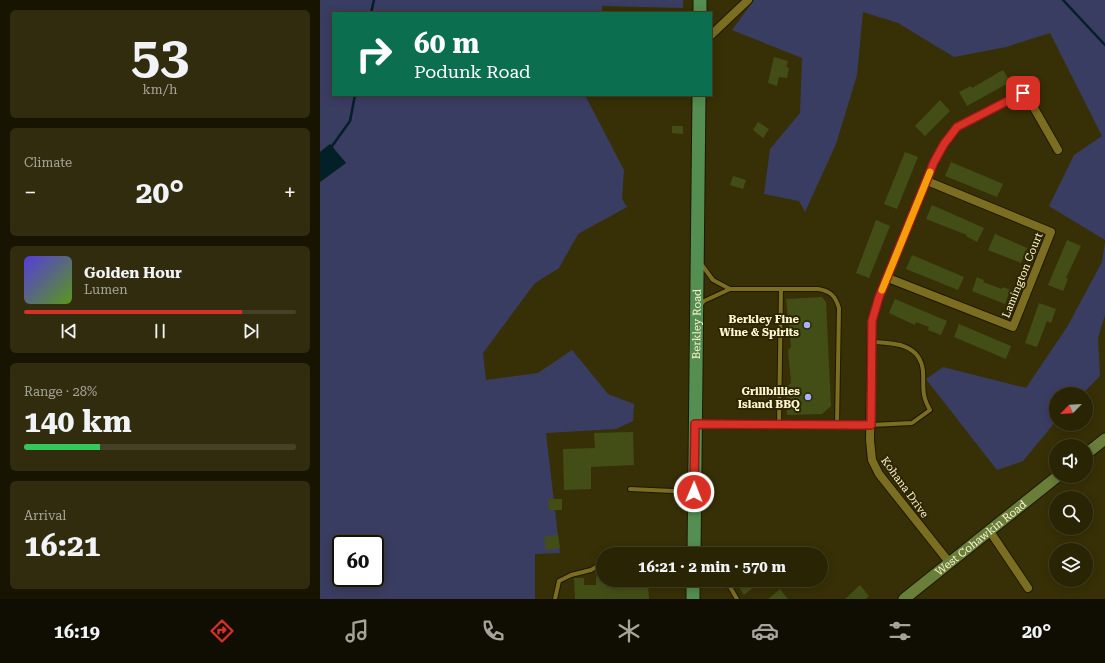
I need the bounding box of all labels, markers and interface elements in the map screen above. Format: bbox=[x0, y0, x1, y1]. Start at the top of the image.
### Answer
text: 53 bbox=[131, 25, 189, 86]
text: 60 m bbox=[414, 27, 479, 60]
icon: right bbox=[348, 28, 400, 80]
text: Podunk Road bbox=[414, 61, 531, 82]
pin bbox=[1006, 76, 1040, 110]
text: km/h bbox=[143, 82, 177, 97]
icon: arrive bbox=[1012, 82, 1034, 104]
text: Climate bbox=[24, 155, 72, 170]
text: 20° bbox=[136, 175, 184, 210]
text: − bbox=[24, 180, 36, 205]
text: + bbox=[284, 180, 296, 205]
street label: Lamington Court bbox=[999, 231, 1046, 320]
text: Golden Hour bbox=[84, 264, 182, 282]
text: Lumen bbox=[84, 282, 128, 297]
street label: Berkley Road bbox=[690, 289, 704, 359]
place label: Berkley Fine Wine & Spirits bbox=[719, 313, 800, 339]
icon: previous bbox=[58, 320, 80, 342]
icon: pause bbox=[149, 320, 171, 342]
icon: next bbox=[240, 320, 262, 342]
marker: Berkley Fine Wine & Spirits bbox=[802, 320, 812, 330]
text: Range · 28% bbox=[24, 384, 97, 399]
place label: Grillbillies Island BBQ bbox=[738, 385, 800, 411]
north arrow bbox=[1049, 387, 1093, 431]
map controls bbox=[1049, 387, 1093, 587]
marker: Grillbillies Island BBQ bbox=[803, 392, 813, 402]
text: 140 km bbox=[24, 404, 132, 439]
button: sound bbox=[1049, 439, 1093, 483]
street label: Kohana Drive bbox=[878, 454, 931, 520]
position arrow bbox=[673, 471, 715, 513]
button: search bbox=[1049, 491, 1093, 535]
street label: West Cohawkin Road bbox=[933, 498, 1029, 579]
text: Arrival bbox=[24, 508, 66, 523]
text: 16:21 bbox=[24, 528, 101, 563]
speed limit sign: 60 bbox=[332, 535, 384, 587]
button: layers bbox=[1049, 543, 1093, 587]
text: 16:21 · 2 min · 570 m bbox=[638, 558, 786, 576]
icon: directions bbox=[208, 617, 236, 645]
icon: music bbox=[343, 617, 371, 645]
icon: phone bbox=[479, 617, 507, 645]
icon: climate bbox=[615, 617, 643, 645]
icon: car bbox=[751, 617, 779, 645]
icon: filters bbox=[886, 617, 914, 645]
text: 16:19 bbox=[54, 621, 100, 642]
text: 20° bbox=[1022, 621, 1051, 642]

